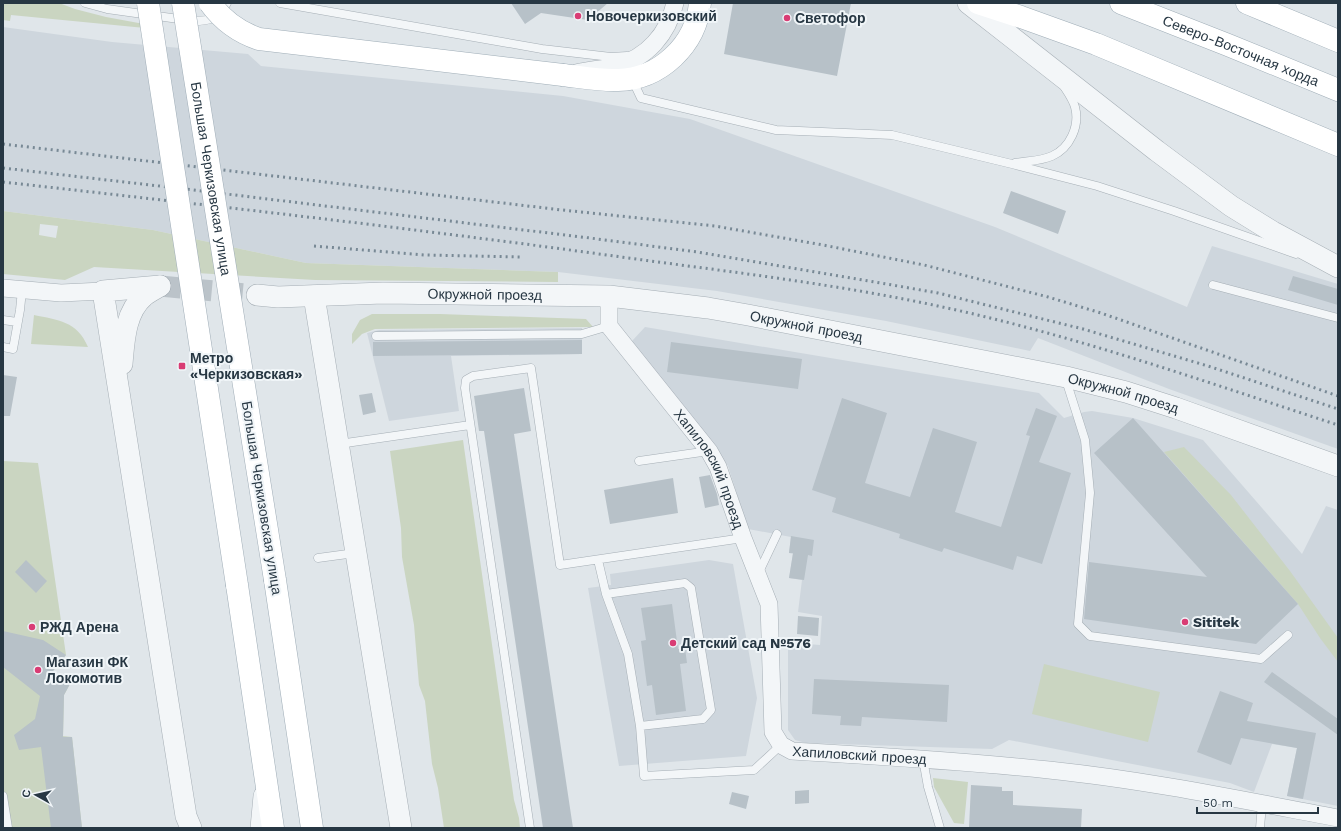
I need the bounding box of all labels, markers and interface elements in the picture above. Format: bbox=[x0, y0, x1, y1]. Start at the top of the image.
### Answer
place label: Новочеркизовский bbox=[586, 8, 717, 24]
place label: Светофор bbox=[795, 10, 866, 26]
marker: Новочеркизовский bbox=[573, 11, 583, 21]
street label: Северо-Восточная хорда bbox=[1160, 12, 1321, 89]
marker: Светофор bbox=[782, 13, 792, 23]
street label: Большая Черкизовская улица bbox=[188, 81, 234, 277]
street label: Окружной проезд bbox=[428, 286, 542, 303]
street label: Окружной проезд bbox=[749, 308, 864, 345]
place label: Метро «Черкизовская» bbox=[190, 350, 302, 382]
marker: Метро «Черкизовская» bbox=[177, 361, 187, 371]
street label: Окружной проезд bbox=[1066, 370, 1181, 416]
street label: Большая Черкизовская улица bbox=[239, 400, 285, 596]
street label: Хапиловский проезд bbox=[671, 406, 747, 531]
place label: Sititek bbox=[1193, 614, 1239, 630]
marker: Sititek bbox=[1180, 617, 1190, 627]
place label: РЖД Арена bbox=[40, 619, 119, 635]
marker: РЖД Арена bbox=[27, 622, 37, 632]
place label: Детский сад №576 bbox=[681, 635, 811, 651]
marker: Детский сад №576 bbox=[668, 638, 678, 648]
place label: Магазин ФК Локомотив bbox=[46, 654, 128, 686]
marker: Магазин ФК Локомотив bbox=[33, 665, 43, 675]
street label: Хапиловский проезд bbox=[792, 743, 927, 767]
north arrow bbox=[16, 775, 56, 815]
text: С bbox=[20, 789, 34, 799]
scale bar bbox=[1197, 789, 1318, 815]
text: 50 m bbox=[1203, 796, 1233, 810]

